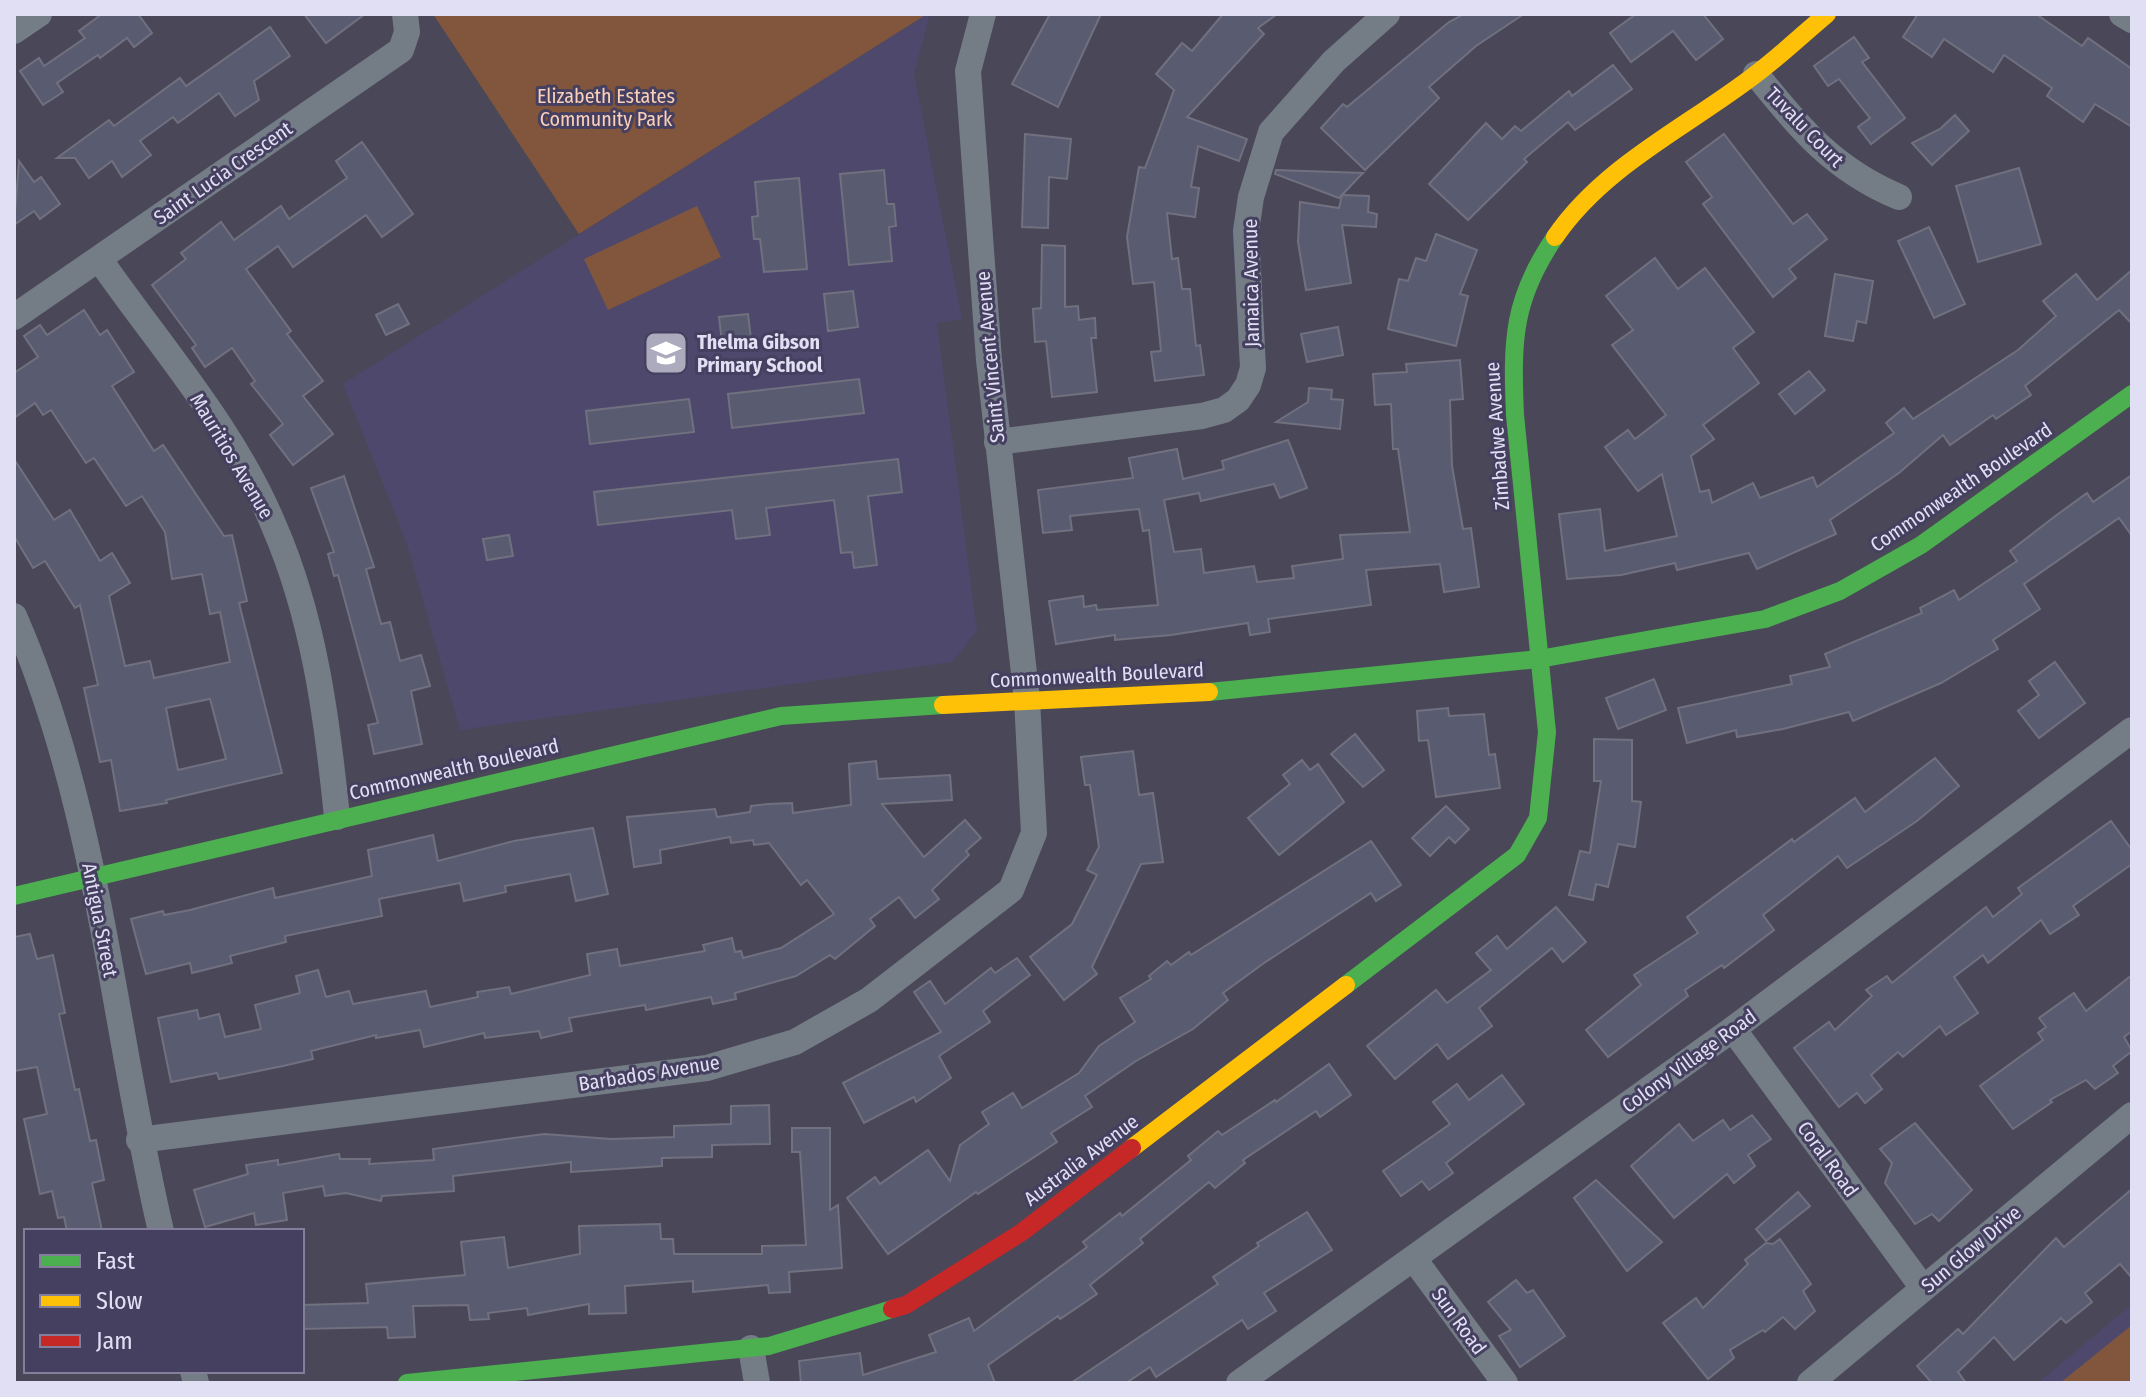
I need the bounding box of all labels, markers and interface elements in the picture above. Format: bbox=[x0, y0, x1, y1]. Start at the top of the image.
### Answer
street label: Tuvalu Court bbox=[1761, 82, 1849, 172]
park label: Elizabeth Estates Community Park bbox=[537, 84, 675, 131]
street label: Saint Lucia Crescent bbox=[149, 116, 297, 230]
street label: Jamaica Avenue bbox=[1238, 219, 1264, 347]
street label: Saint Vincent Avenue bbox=[971, 270, 1009, 444]
school or university icon: Thelma Gibson Primary School bbox=[642, 329, 690, 377]
place label: Thelma Gibson Primary School bbox=[697, 330, 823, 377]
street label: Zimbadwe Avenue bbox=[1480, 361, 1514, 511]
street label: Mauritios Avenue bbox=[185, 389, 279, 523]
street label: Commonwealth Boulevard bbox=[1866, 417, 2056, 557]
street label: Commonwealth Boulevard bbox=[990, 657, 1204, 693]
street label: Commonwealth Boulevard bbox=[347, 733, 561, 805]
street label: Antigua Street bbox=[77, 861, 123, 980]
street label: Colony Village Road bbox=[1617, 1004, 1761, 1118]
street label: Barbados Avenue bbox=[577, 1050, 721, 1096]
street label: Australia Avenue bbox=[1019, 1109, 1143, 1211]
street label: Coral Road bbox=[1793, 1116, 1863, 1202]
street label: Sun Glow Drive bbox=[1916, 1200, 2026, 1298]
legend bbox=[24, 1229, 304, 1373]
text: Fast bbox=[96, 1247, 135, 1275]
street label: Sun Road bbox=[1427, 1283, 1491, 1359]
text: Slow bbox=[96, 1287, 143, 1315]
text: Jam bbox=[96, 1327, 133, 1355]

